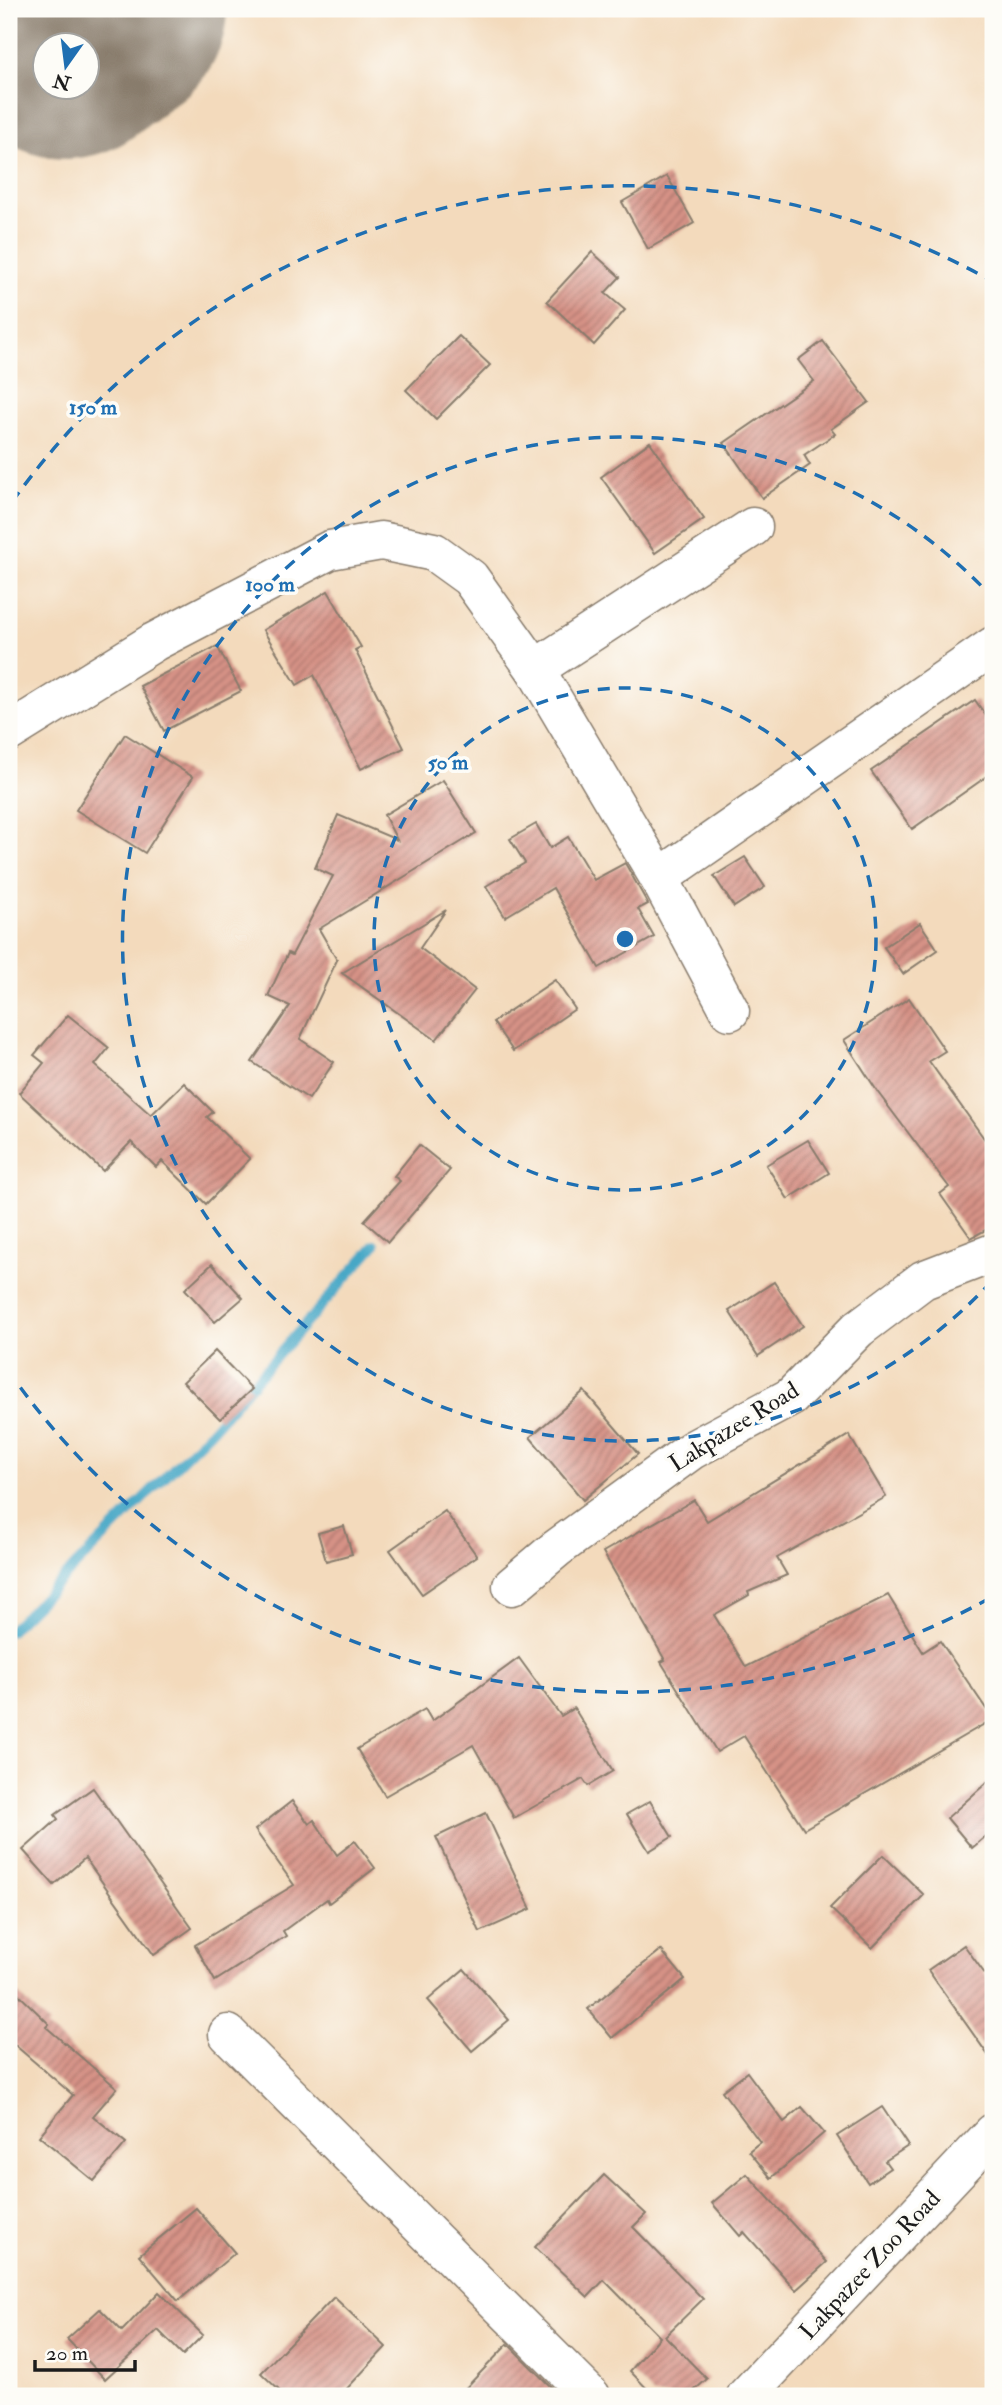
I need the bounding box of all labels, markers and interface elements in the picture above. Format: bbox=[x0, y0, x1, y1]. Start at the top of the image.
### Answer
north arrow bbox=[32, 32, 102, 102]
text: N bbox=[50, 68, 74, 95]
text: 150 m bbox=[69, 394, 118, 421]
text: 100 m bbox=[245, 571, 296, 598]
text: 50 m bbox=[428, 749, 469, 776]
centre of rings bbox=[613, 927, 637, 951]
street label: Lakpazee Road bbox=[663, 1375, 805, 1479]
street label: Lakpazee Zoo Road bbox=[793, 2183, 947, 2346]
scale bar bbox=[35, 2328, 135, 2372]
text: 20 m bbox=[46, 2340, 88, 2367]

